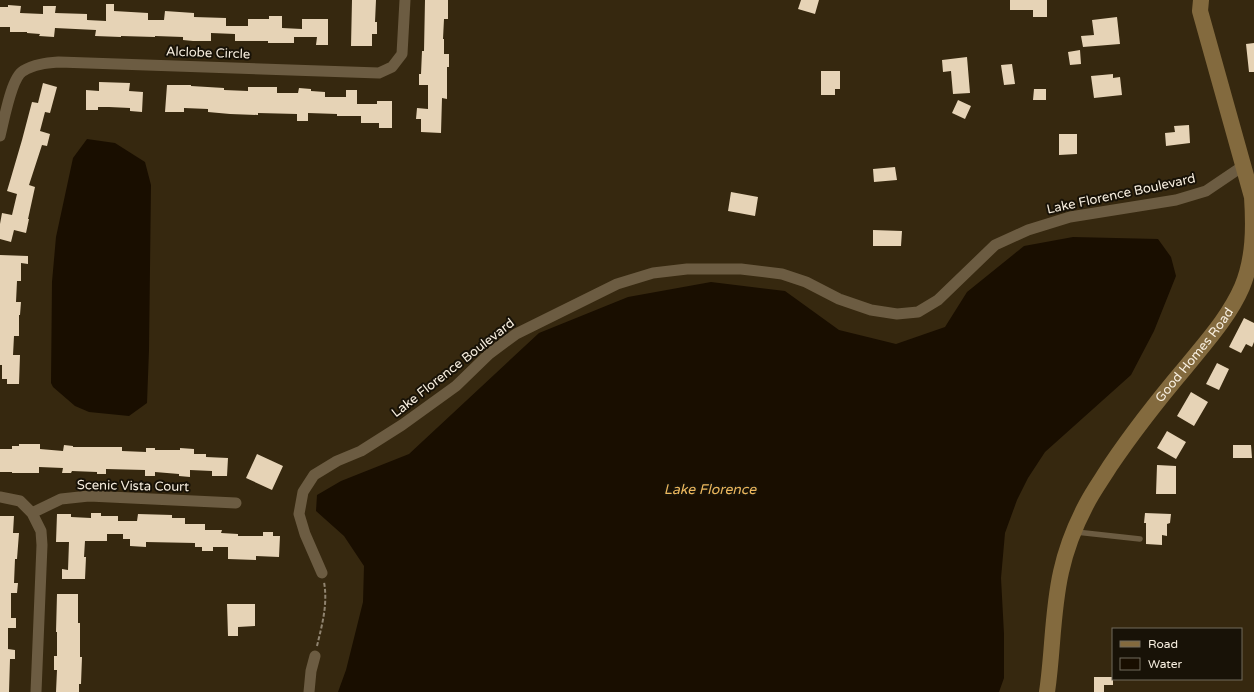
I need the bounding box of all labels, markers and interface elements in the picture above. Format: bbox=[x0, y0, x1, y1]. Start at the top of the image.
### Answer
street label: Alclobe Circle bbox=[166, 44, 250, 62]
street label: Lake Florence Boulevard bbox=[1045, 170, 1197, 218]
street label: Good Homes Road bbox=[1152, 305, 1237, 406]
street label: Lake Florence Boulevard bbox=[388, 315, 518, 421]
street label: Scenic Vista Court bbox=[77, 477, 189, 495]
water label: Lake Florence bbox=[664, 481, 757, 498]
legend bbox=[1112, 628, 1242, 680]
text: Road bbox=[1148, 637, 1178, 651]
text: Water bbox=[1148, 657, 1183, 671]

